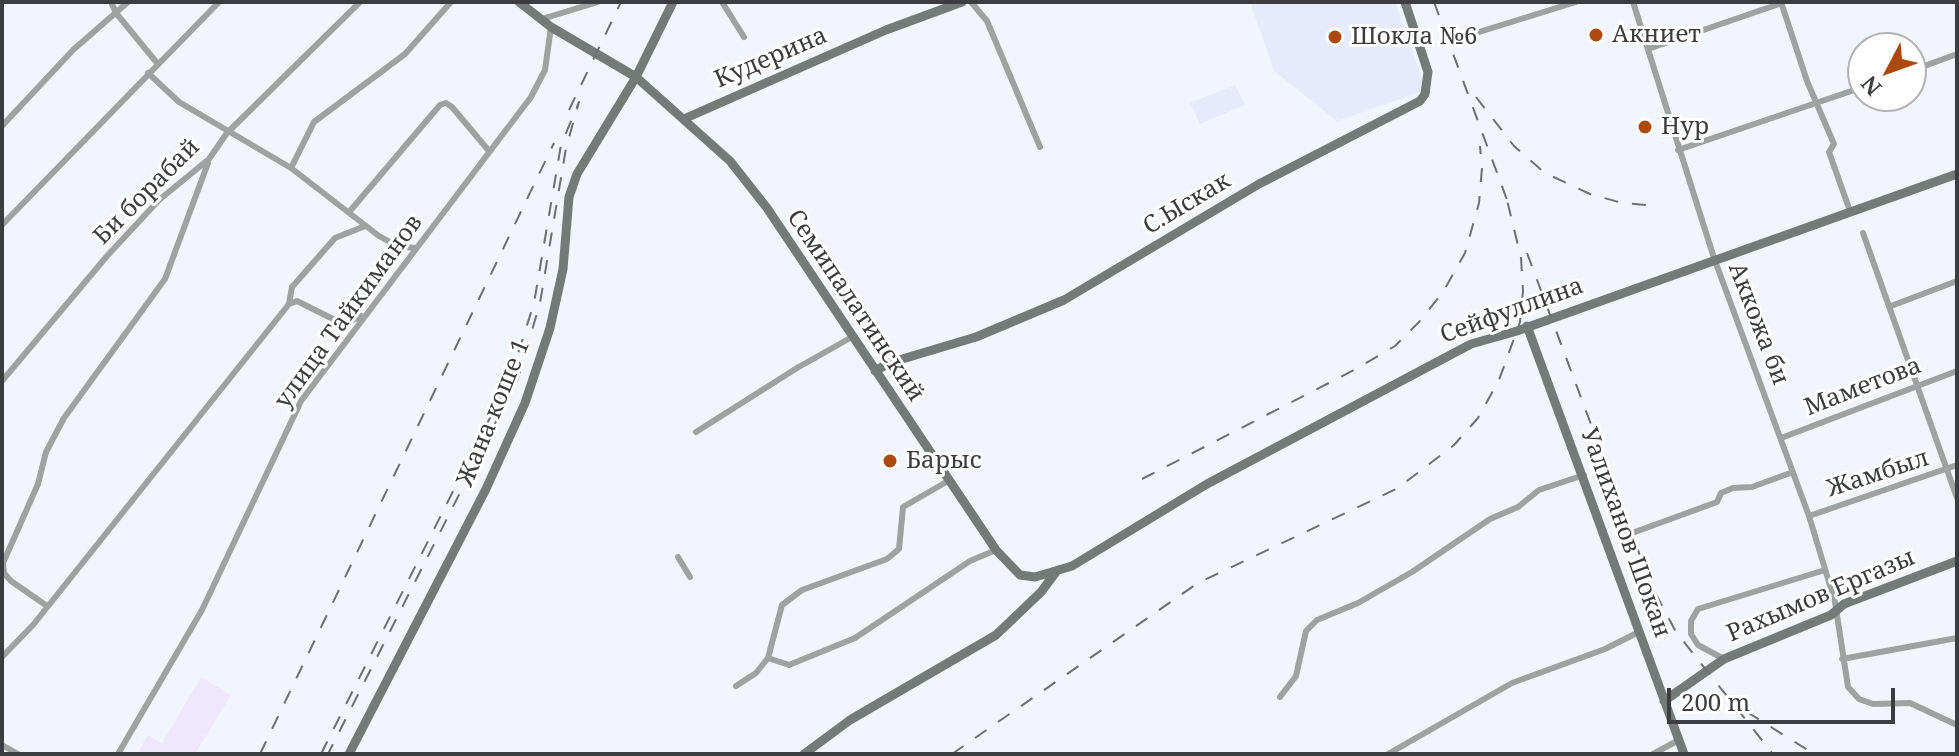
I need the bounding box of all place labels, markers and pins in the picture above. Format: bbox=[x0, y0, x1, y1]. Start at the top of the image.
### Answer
place label: Акниет bbox=[1612, 21, 1701, 49]
place label: Шокла №6 bbox=[1351, 23, 1478, 51]
marker: Акниет bbox=[1587, 26, 1605, 44]
marker: Шокла №6 bbox=[1326, 28, 1344, 46]
place label: Нур bbox=[1661, 113, 1709, 141]
marker: Нур bbox=[1636, 118, 1654, 136]
place label: Барыс bbox=[906, 447, 982, 475]
marker: Барыс bbox=[881, 452, 899, 470]

